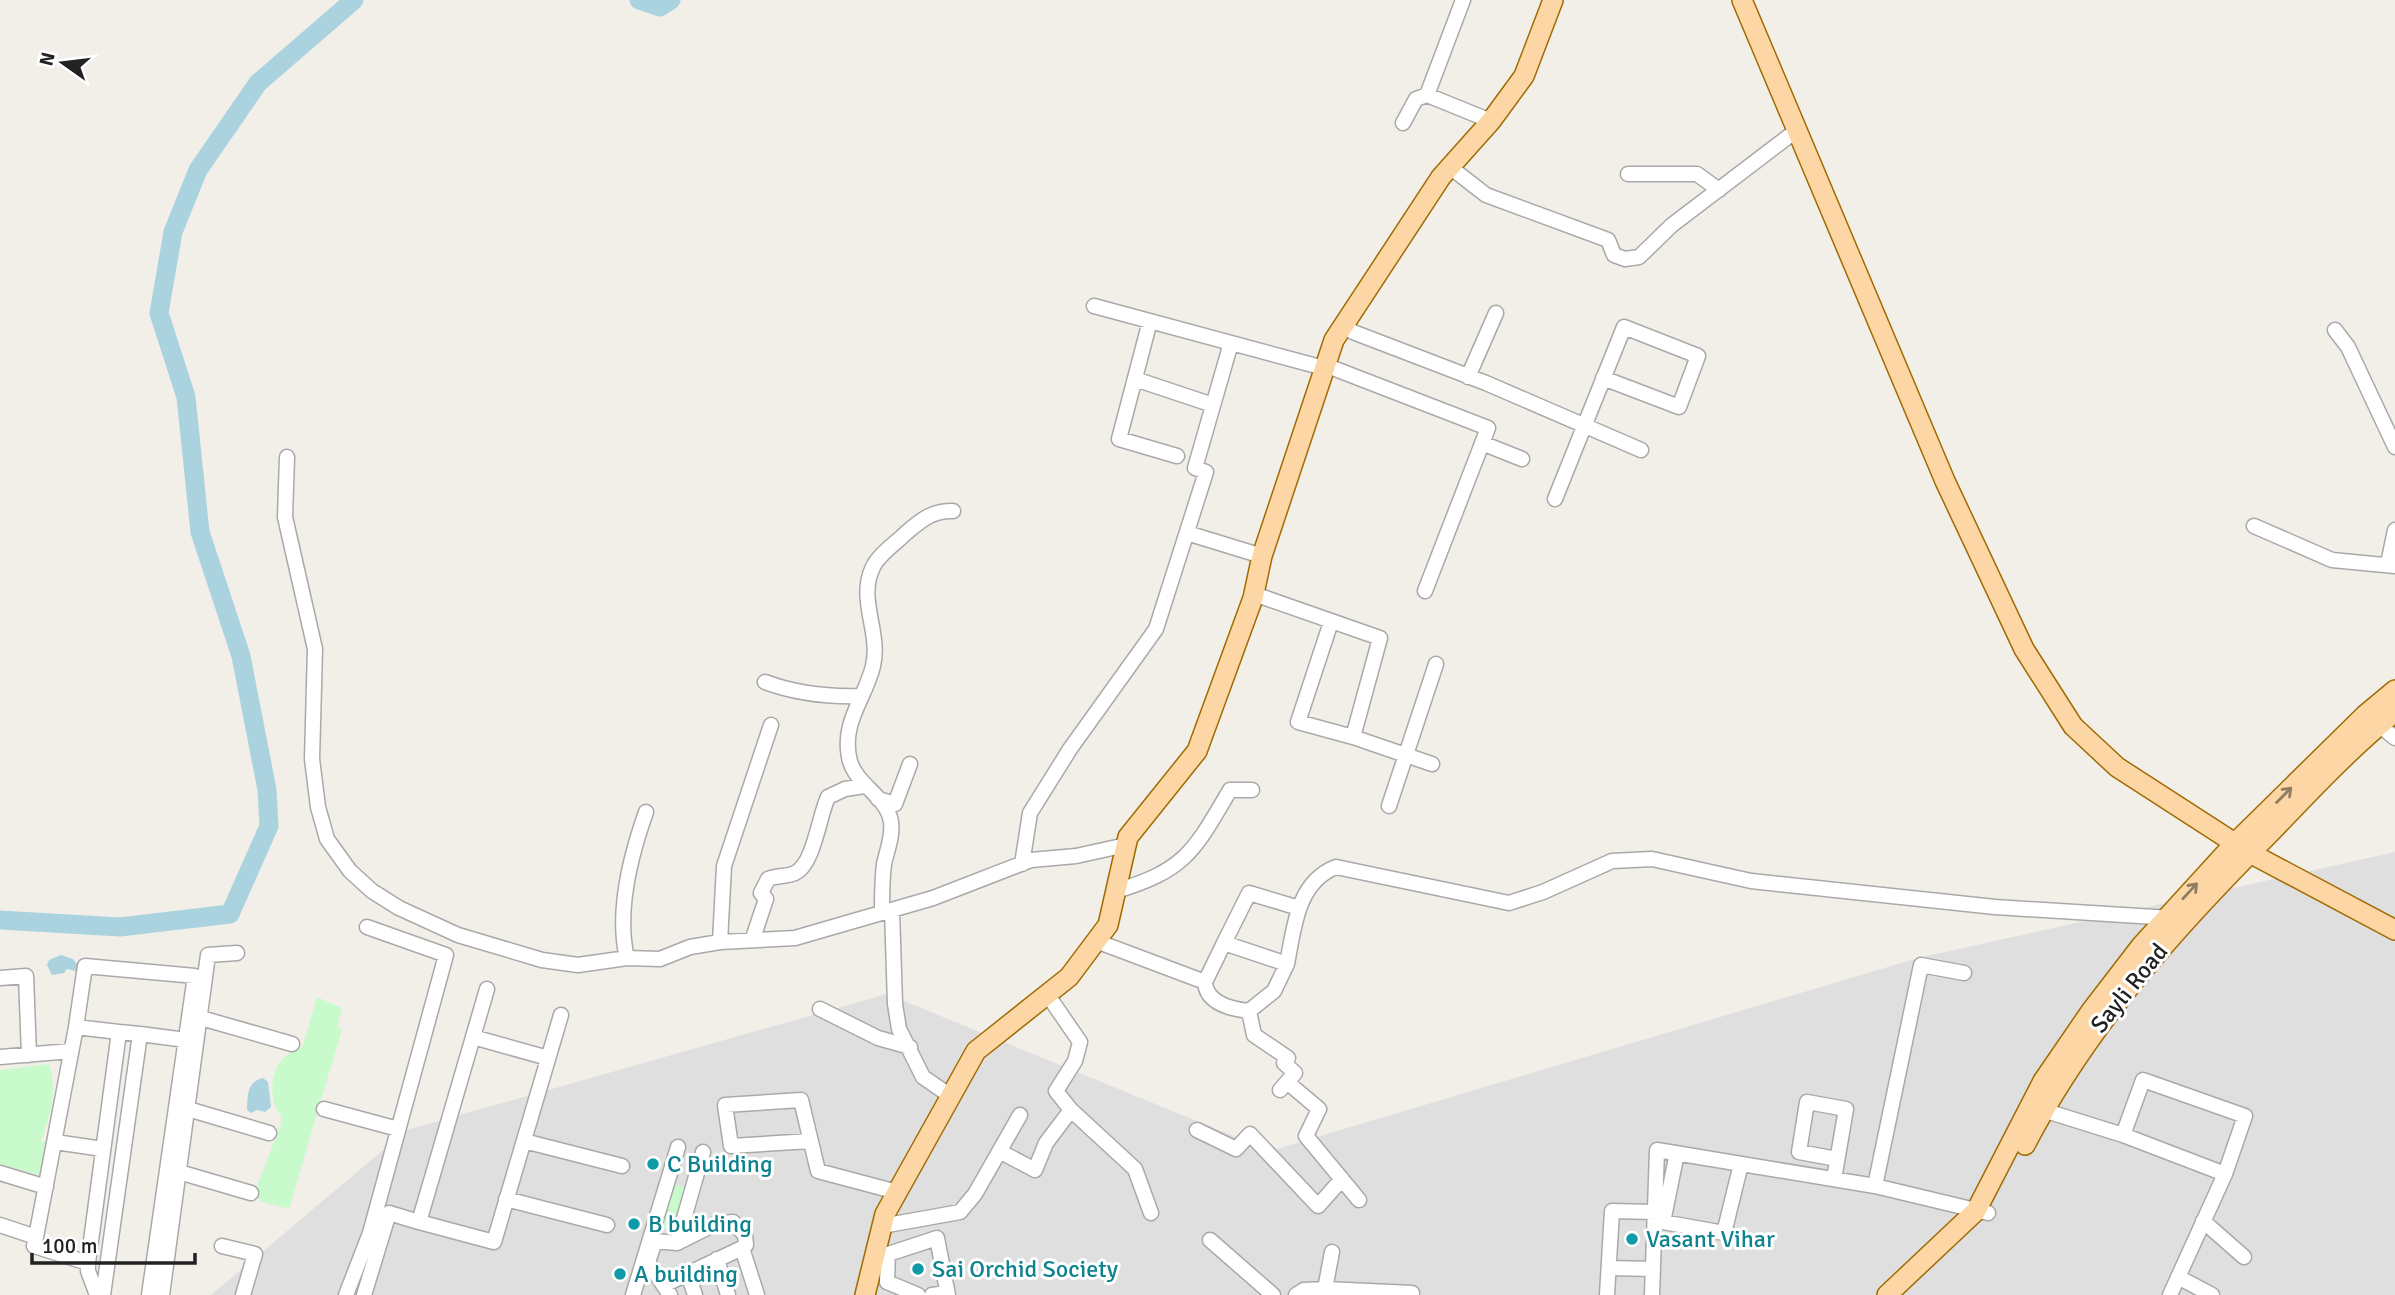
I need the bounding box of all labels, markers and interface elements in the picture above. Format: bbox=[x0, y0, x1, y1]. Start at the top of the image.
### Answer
north arrow bbox=[28, 28, 98, 98]
text: N bbox=[34, 50, 61, 68]
one-way arrow bbox=[2275, 786, 2292, 803]
one-way arrow bbox=[2182, 883, 2198, 901]
street label: Sayli Road bbox=[2084, 937, 2174, 1039]
place label: C Building bbox=[667, 1149, 773, 1179]
marker: C Building bbox=[645, 1156, 661, 1172]
place label: B building bbox=[648, 1209, 752, 1239]
marker: B building bbox=[626, 1216, 642, 1232]
scale bar bbox=[32, 1222, 194, 1266]
place label: Vasant Vihar bbox=[1646, 1224, 1775, 1254]
marker: Vasant Vihar bbox=[1624, 1231, 1640, 1247]
text: 100 m bbox=[42, 1233, 97, 1259]
place label: Sai Orchid Society bbox=[932, 1254, 1118, 1284]
place label: A building bbox=[634, 1259, 738, 1289]
marker: Sai Orchid Society bbox=[910, 1261, 926, 1277]
marker: A building bbox=[612, 1266, 628, 1282]

